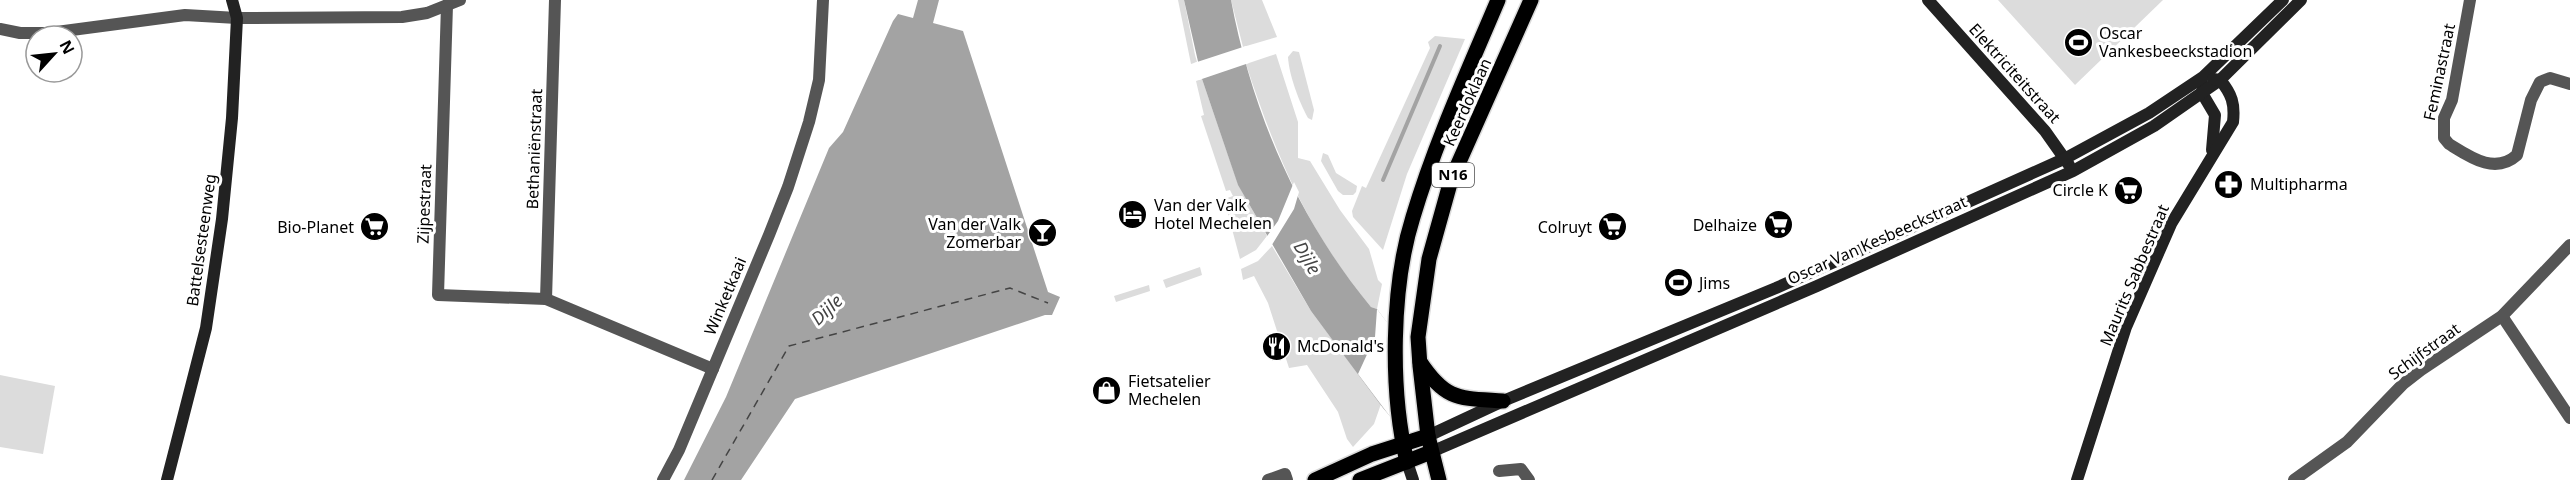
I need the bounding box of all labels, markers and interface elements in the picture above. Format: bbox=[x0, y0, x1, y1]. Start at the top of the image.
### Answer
street label: Elektriciteitstraat bbox=[1964, 18, 2066, 128]
street label: Feminastraat bbox=[2418, 21, 2460, 123]
place label: Oscar Vankesbeeckstadion bbox=[2099, 22, 2252, 62]
north arrow bbox=[24, 24, 84, 84]
sports icon: Oscar Vankesbeeckstadion bbox=[2062, 26, 2094, 58]
text: N bbox=[55, 36, 80, 58]
street label: Keerdoklaan bbox=[1438, 54, 1496, 150]
street label: Bethaniënstraat bbox=[521, 88, 547, 210]
road number: N16 bbox=[1432, 163, 1474, 187]
street label: Zijpestraat bbox=[412, 164, 436, 244]
pharmacy icon: Multipharma bbox=[2213, 168, 2245, 200]
street label: Battelsesteenweg bbox=[181, 172, 221, 308]
place label: Multipharma bbox=[2250, 173, 2348, 195]
supermarket icon: Circle K bbox=[2113, 174, 2145, 206]
place label: Circle K bbox=[2053, 179, 2108, 201]
street label: Oscar Van Kesbeeckstraat bbox=[1784, 190, 1970, 290]
place label: Van der Valk Hotel Mechelen bbox=[1154, 194, 1272, 234]
hotel icon: Van der Valk Hotel Mechelen bbox=[1117, 198, 1149, 230]
street label: Maurits Sabbestraat bbox=[2094, 201, 2174, 349]
supermarket icon: Delhaize bbox=[1762, 209, 1794, 241]
supermarket icon: Bio-Planet bbox=[359, 211, 391, 243]
supermarket icon: Colruyt bbox=[1597, 211, 1629, 243]
place label: Van der Valk Zomerbar bbox=[928, 213, 1021, 253]
place label: Delhaize bbox=[1693, 214, 1757, 236]
place label: Bio-Planet bbox=[277, 216, 354, 238]
place label: Colruyt bbox=[1538, 216, 1592, 238]
bar icon: Van der Valk Zomerbar bbox=[1026, 217, 1058, 249]
water label: Dijle bbox=[1289, 236, 1327, 279]
street label: Winketkaai bbox=[699, 254, 751, 338]
sports icon: Jims bbox=[1662, 267, 1694, 299]
place label: Jims bbox=[1697, 272, 1730, 294]
water label: Dijle bbox=[805, 289, 847, 330]
street label: Schijfstraat bbox=[2384, 317, 2464, 384]
restaurant icon: McDonald's bbox=[1260, 330, 1292, 362]
place label: McDonald's bbox=[1297, 335, 1384, 357]
place label: Fietsatelier Mechelen bbox=[1128, 370, 1211, 410]
shop icon: Fietsatelier Mechelen bbox=[1091, 374, 1123, 406]

